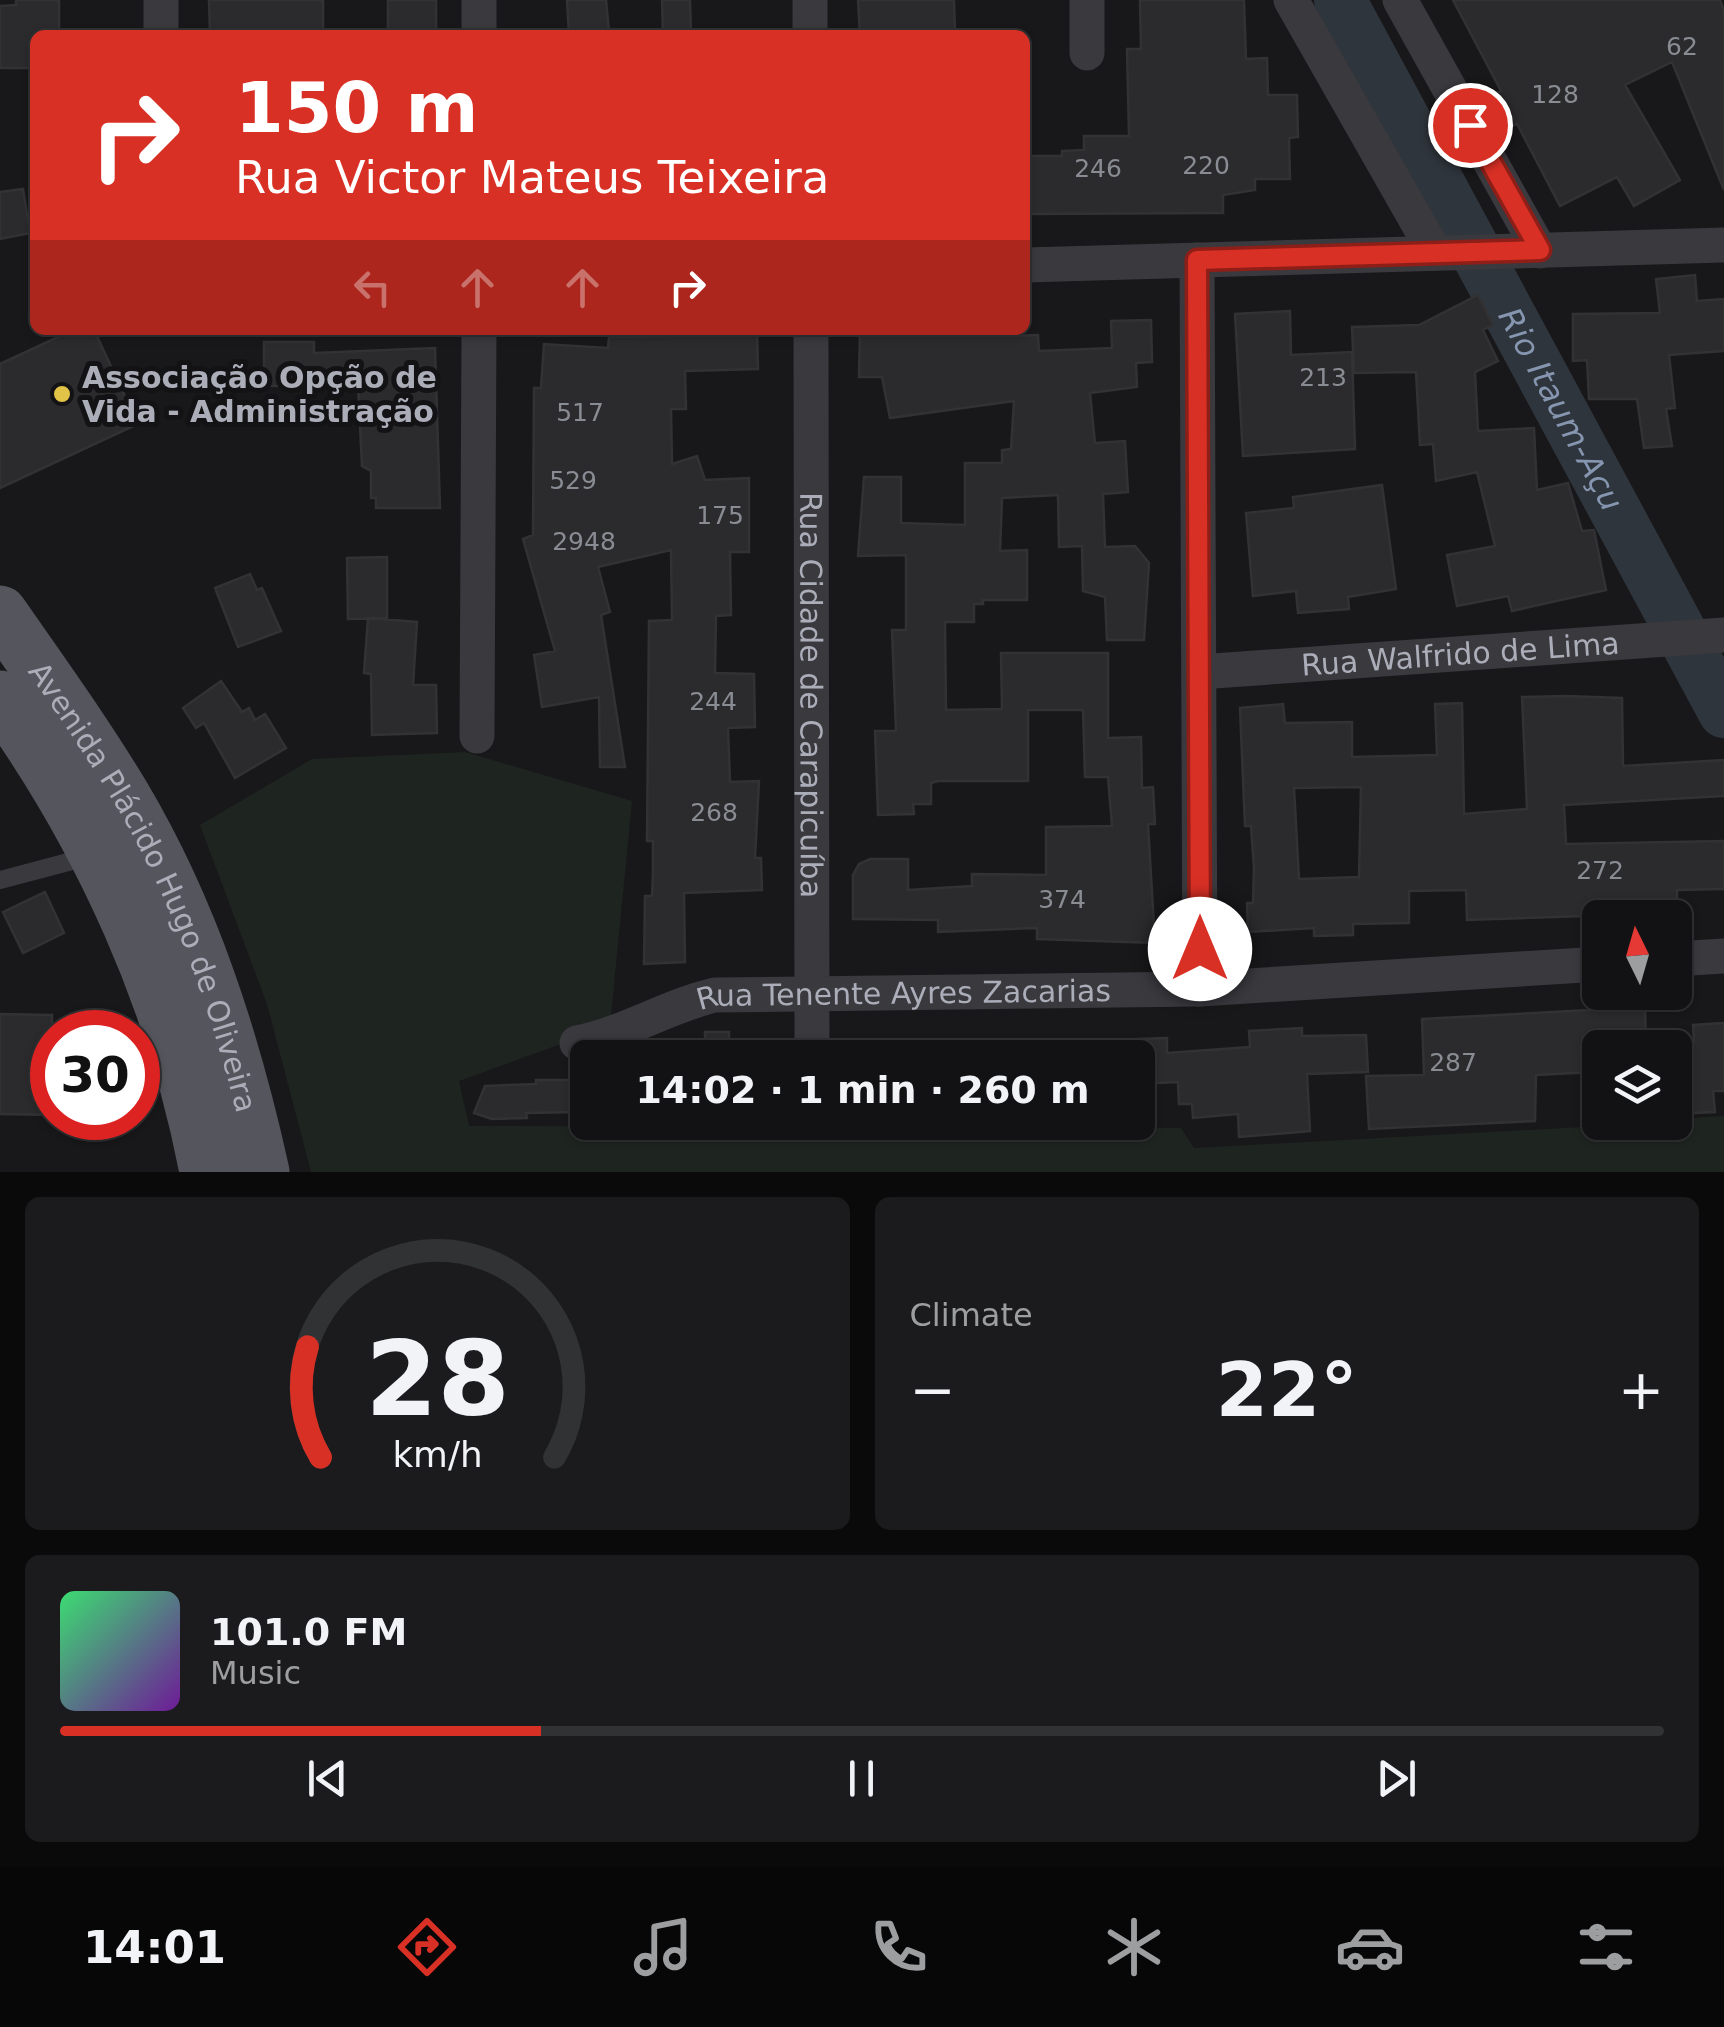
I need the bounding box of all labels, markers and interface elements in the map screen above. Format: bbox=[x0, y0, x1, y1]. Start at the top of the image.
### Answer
house number: 62 bbox=[1666, 32, 1698, 61]
text: 150 m bbox=[235, 67, 478, 149]
icon: right bbox=[70, 70, 200, 200]
house number: 128 bbox=[1531, 80, 1579, 109]
pin bbox=[1428, 83, 1513, 168]
icon: arrive bbox=[1443, 98, 1498, 153]
text: Rua Victor Mateus Teixeira bbox=[235, 151, 829, 204]
house number: 220 bbox=[1182, 151, 1230, 180]
house number: 246 bbox=[1074, 154, 1122, 183]
icon: left bbox=[345, 260, 400, 315]
icon: ahead bbox=[450, 260, 505, 315]
icon: ahead bbox=[555, 260, 610, 315]
icon: right bbox=[660, 260, 715, 315]
water label: Rio Itaum-Açu bbox=[1491, 301, 1631, 517]
place label: Associação Opção de Vida - Administração bbox=[82, 360, 437, 429]
house number: 213 bbox=[1299, 363, 1347, 392]
marker: Associação Opção de Vida - Administração bbox=[51, 383, 73, 405]
house number: 517 bbox=[556, 398, 604, 427]
house number: 529 bbox=[549, 466, 597, 495]
street label: Rua Cidade de Carapicuíba bbox=[794, 492, 829, 898]
house number: 175 bbox=[696, 501, 744, 530]
house number: 2948 bbox=[552, 527, 616, 556]
street label: Rua Walfrido de Lima bbox=[1300, 625, 1621, 682]
street label: Avenida Plácido Hugo de Oliveira bbox=[22, 655, 265, 1116]
house number: 244 bbox=[689, 687, 737, 716]
house number: 268 bbox=[690, 798, 738, 827]
house number: 272 bbox=[1576, 856, 1624, 885]
house number: 374 bbox=[1038, 885, 1086, 914]
position arrow bbox=[1148, 897, 1252, 1001]
north arrow bbox=[1582, 900, 1692, 1010]
map controls bbox=[1582, 900, 1692, 1140]
street label: Rua Tenente Ayres Zacarias bbox=[692, 973, 1111, 1017]
speed limit sign: 30 bbox=[30, 1010, 160, 1140]
button: layers bbox=[1582, 1030, 1692, 1140]
house number: 287 bbox=[1429, 1048, 1477, 1077]
text: 14:02 · 1 min · 260 m bbox=[635, 1068, 1090, 1112]
text: Climate bbox=[910, 1296, 1033, 1334]
text: 28 bbox=[365, 1318, 510, 1440]
text: 22° bbox=[1216, 1346, 1358, 1434]
text: − bbox=[910, 1358, 956, 1422]
text: + bbox=[1618, 1358, 1664, 1422]
text: km/h bbox=[392, 1434, 482, 1475]
text: 101.0 FM bbox=[210, 1610, 407, 1654]
text: Music bbox=[210, 1654, 301, 1692]
icon: previous bbox=[300, 1751, 355, 1806]
icon: pause bbox=[834, 1751, 889, 1806]
icon: next bbox=[1369, 1751, 1424, 1806]
icon: directions bbox=[392, 1912, 462, 1982]
icon: music bbox=[628, 1912, 698, 1982]
icon: phone bbox=[864, 1912, 934, 1982]
icon: climate bbox=[1099, 1912, 1169, 1982]
icon: car bbox=[1335, 1912, 1405, 1982]
icon: filters bbox=[1571, 1912, 1641, 1982]
text: 14:01 bbox=[83, 1921, 226, 1974]

